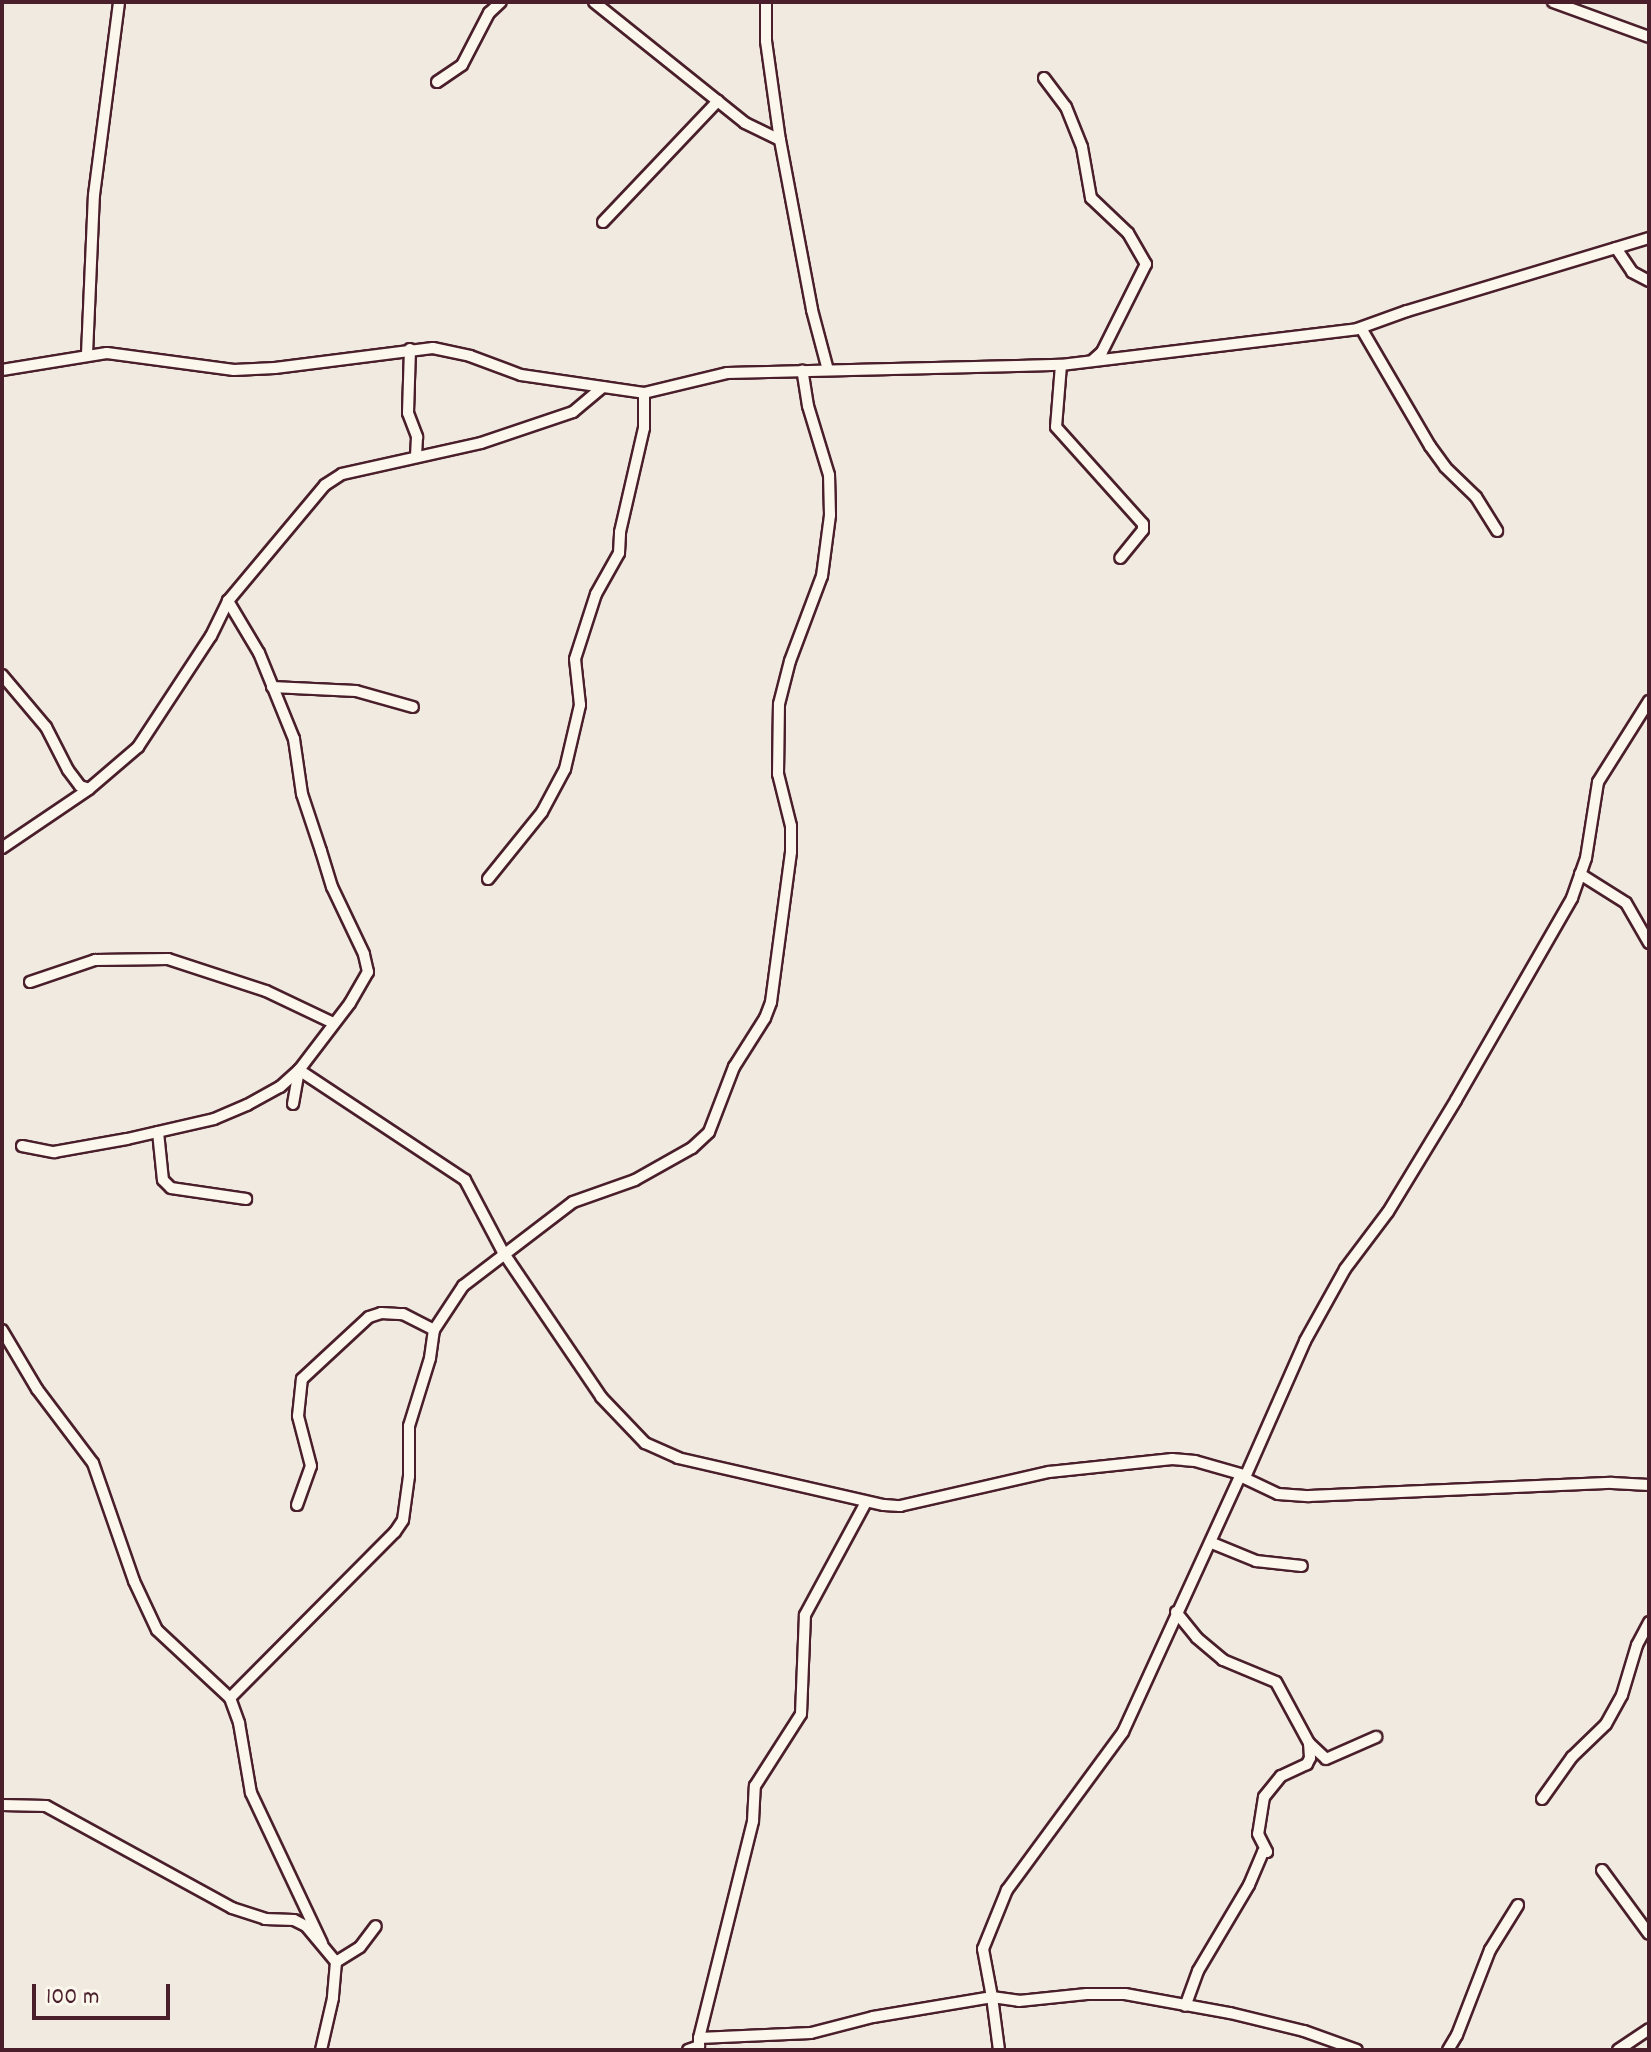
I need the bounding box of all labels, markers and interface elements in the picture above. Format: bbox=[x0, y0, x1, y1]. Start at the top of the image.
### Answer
scale bar bbox=[36, 1968, 174, 2018]
text: 100 m bbox=[46, 1981, 99, 2015]

